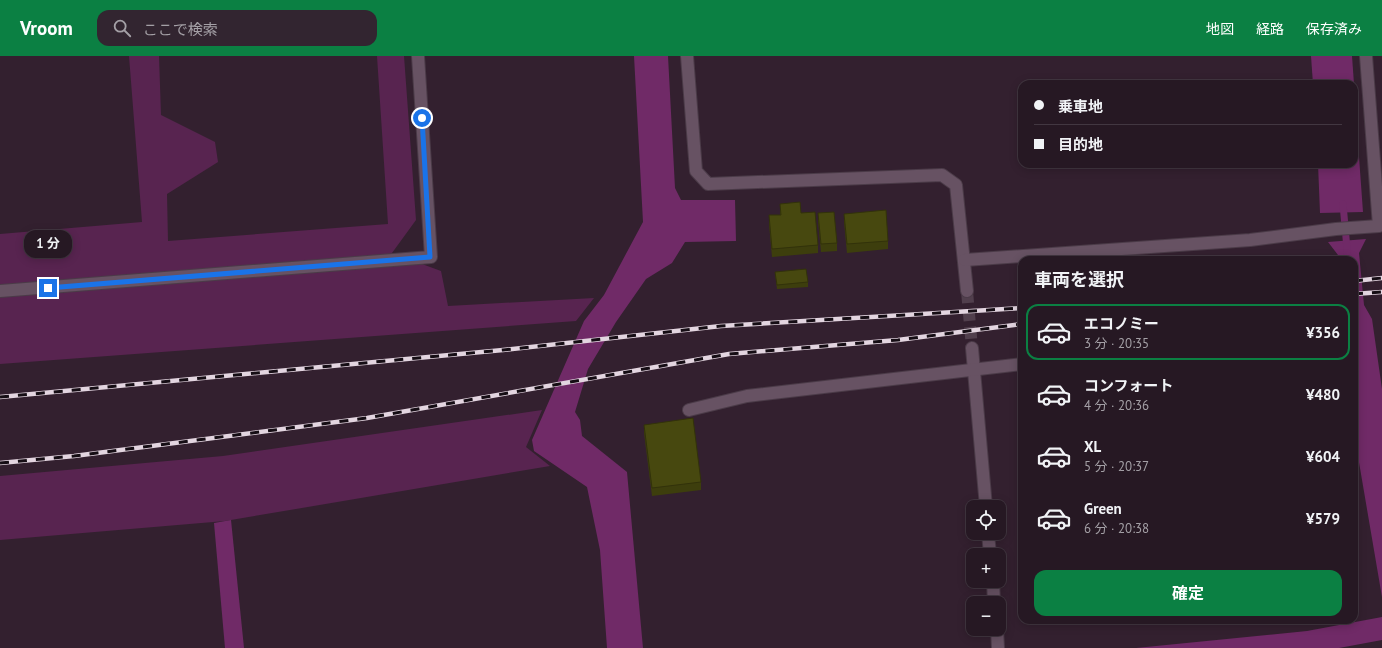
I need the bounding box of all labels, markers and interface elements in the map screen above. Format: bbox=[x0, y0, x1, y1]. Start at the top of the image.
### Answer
search box bbox=[97, 10, 377, 46]
text: Vroom bbox=[20, 16, 73, 40]
icon: search bbox=[111, 17, 133, 39]
text: ここで検索 bbox=[143, 20, 218, 39]
text: 地図 bbox=[1206, 20, 1234, 38]
text: 経路 bbox=[1256, 20, 1284, 38]
text: 保存済み bbox=[1306, 20, 1362, 38]
text: 乗車地 bbox=[1058, 97, 1103, 116]
route start bbox=[413, 109, 431, 127]
text: 目的地 bbox=[1058, 135, 1103, 154]
callout: 1 分 bbox=[24, 230, 72, 258]
text: 1 分 bbox=[36, 235, 60, 252]
text: 車両を選択 bbox=[1034, 268, 1124, 291]
route end bbox=[39, 279, 57, 297]
icon: car bbox=[1036, 314, 1072, 350]
text: エコノミー bbox=[1084, 314, 1159, 333]
text: ¥356 bbox=[1306, 323, 1340, 342]
text: 3 分 · 20:35 bbox=[1084, 335, 1149, 352]
icon: car bbox=[1036, 376, 1072, 412]
text: コンフォート bbox=[1084, 376, 1174, 395]
text: ¥480 bbox=[1306, 385, 1340, 404]
text: 4 分 · 20:36 bbox=[1084, 397, 1149, 414]
text: XL bbox=[1084, 437, 1101, 456]
icon: car bbox=[1036, 438, 1072, 474]
text: ¥604 bbox=[1306, 447, 1340, 466]
text: 5 分 · 20:37 bbox=[1084, 458, 1149, 475]
text: Green bbox=[1084, 499, 1122, 518]
map controls bbox=[966, 500, 1006, 636]
button: locate bbox=[966, 500, 1006, 540]
icon: car bbox=[1036, 500, 1072, 536]
text: ¥579 bbox=[1306, 509, 1340, 528]
text: 6 分 · 20:38 bbox=[1084, 520, 1149, 537]
button: + bbox=[966, 548, 1006, 588]
button: 確定 bbox=[1034, 570, 1342, 616]
button: − bbox=[966, 596, 1006, 636]

